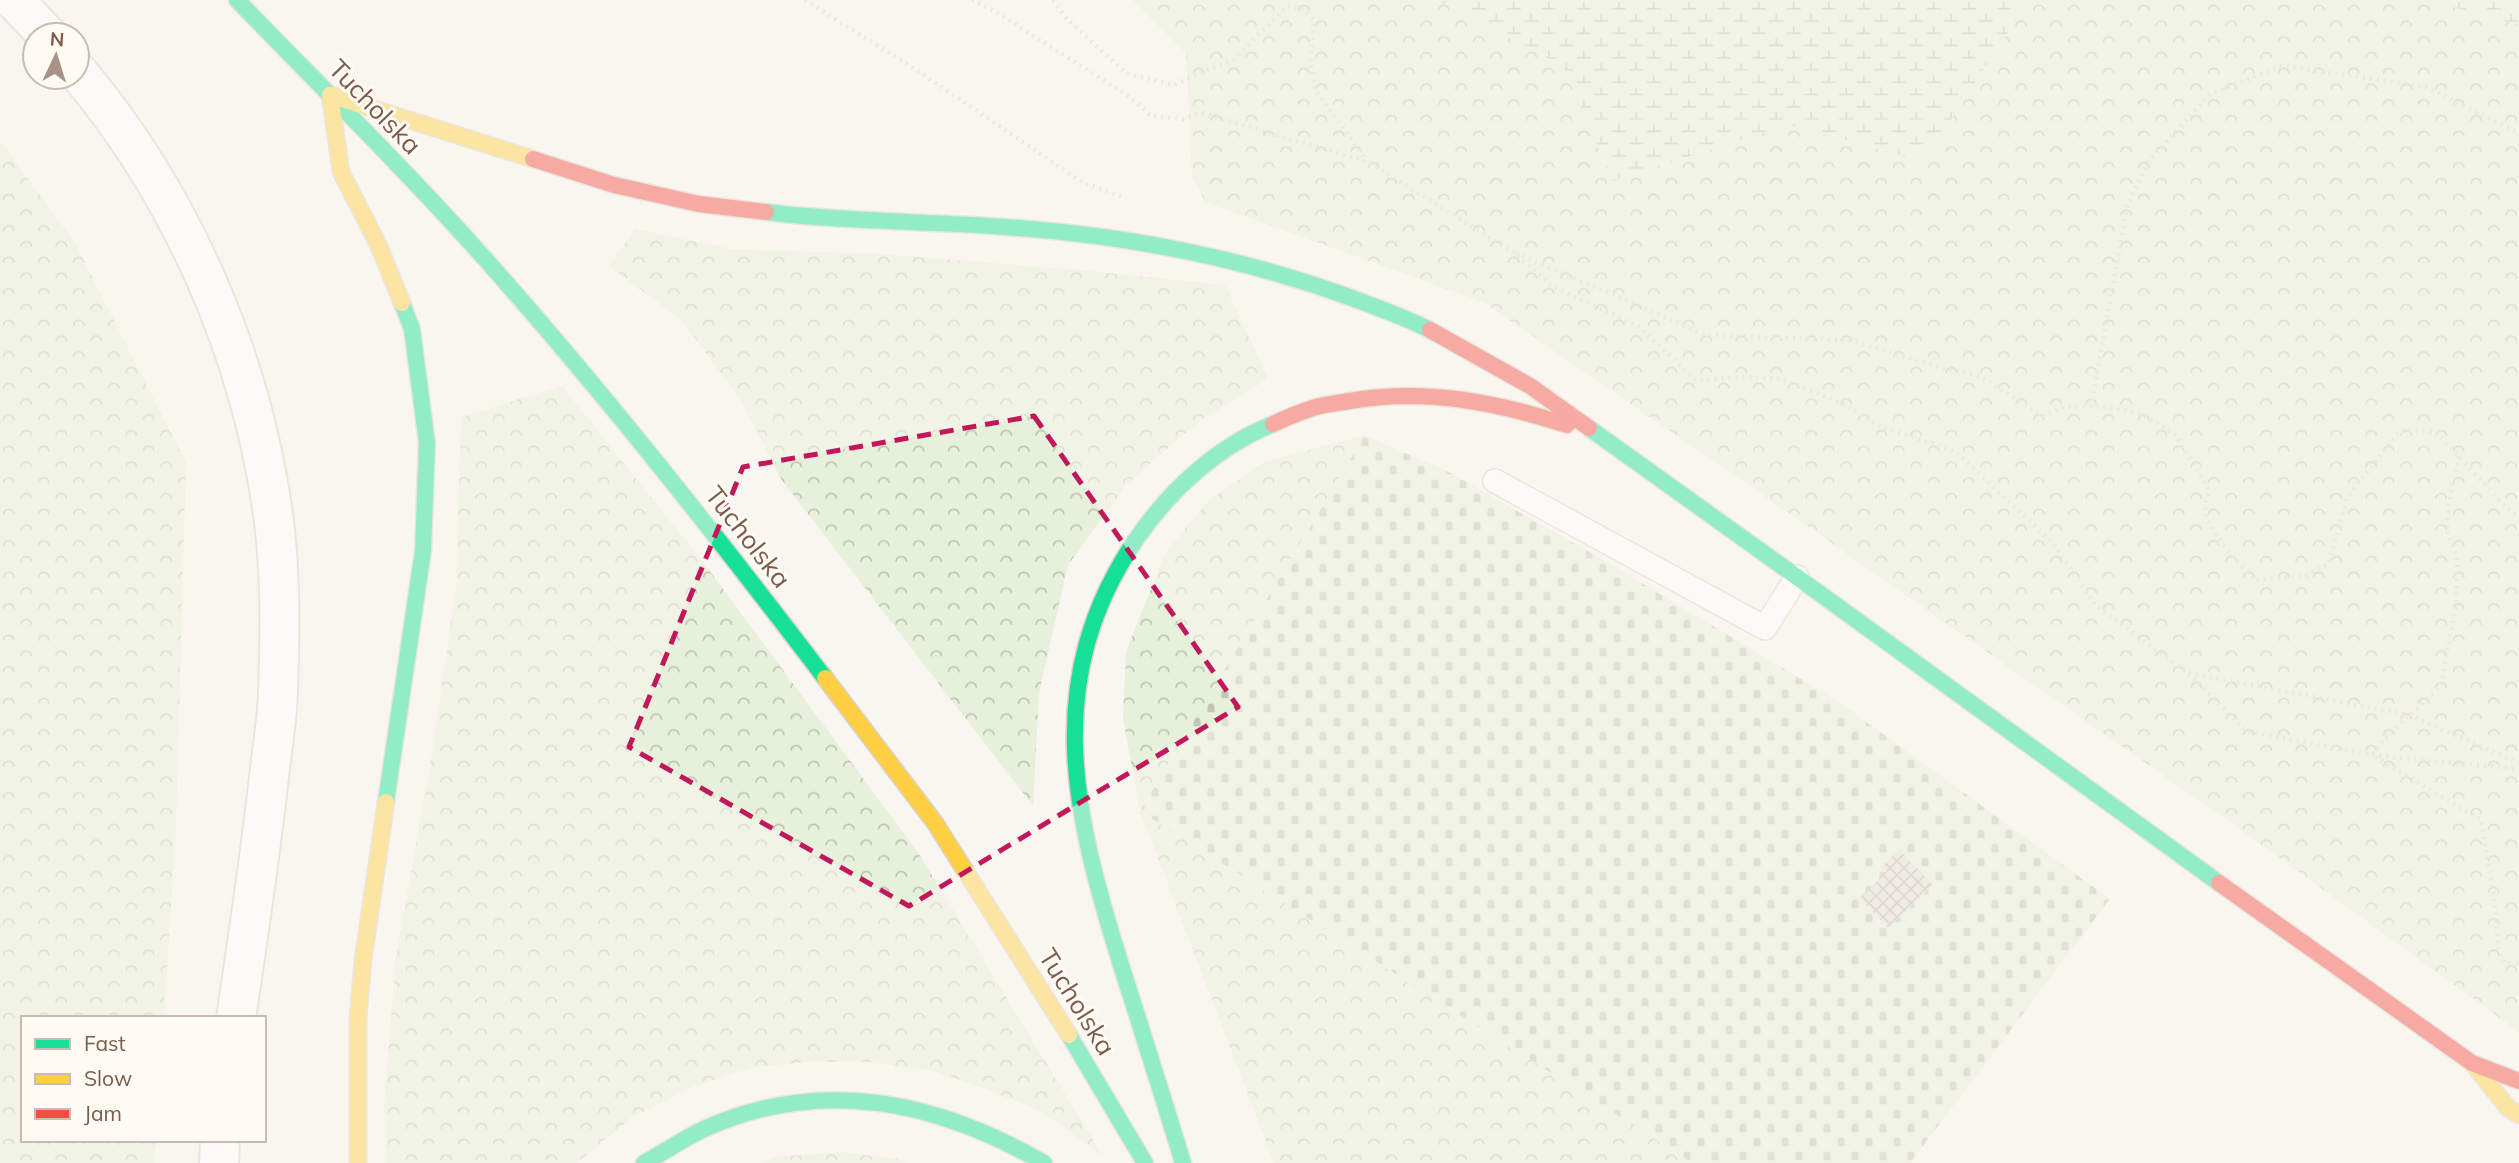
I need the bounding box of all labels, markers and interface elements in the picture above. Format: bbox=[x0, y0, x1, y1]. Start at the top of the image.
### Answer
north arrow bbox=[21, 21, 91, 91]
text: N bbox=[49, 27, 65, 52]
street label: Tucholska bbox=[322, 52, 429, 161]
street label: Tucholska bbox=[699, 479, 798, 594]
street label: Tucholska bbox=[1032, 942, 1123, 1061]
legend bbox=[21, 1016, 266, 1142]
text: Fast bbox=[84, 1030, 126, 1056]
text: Slow bbox=[84, 1065, 132, 1091]
text: Jam bbox=[84, 1100, 122, 1126]

